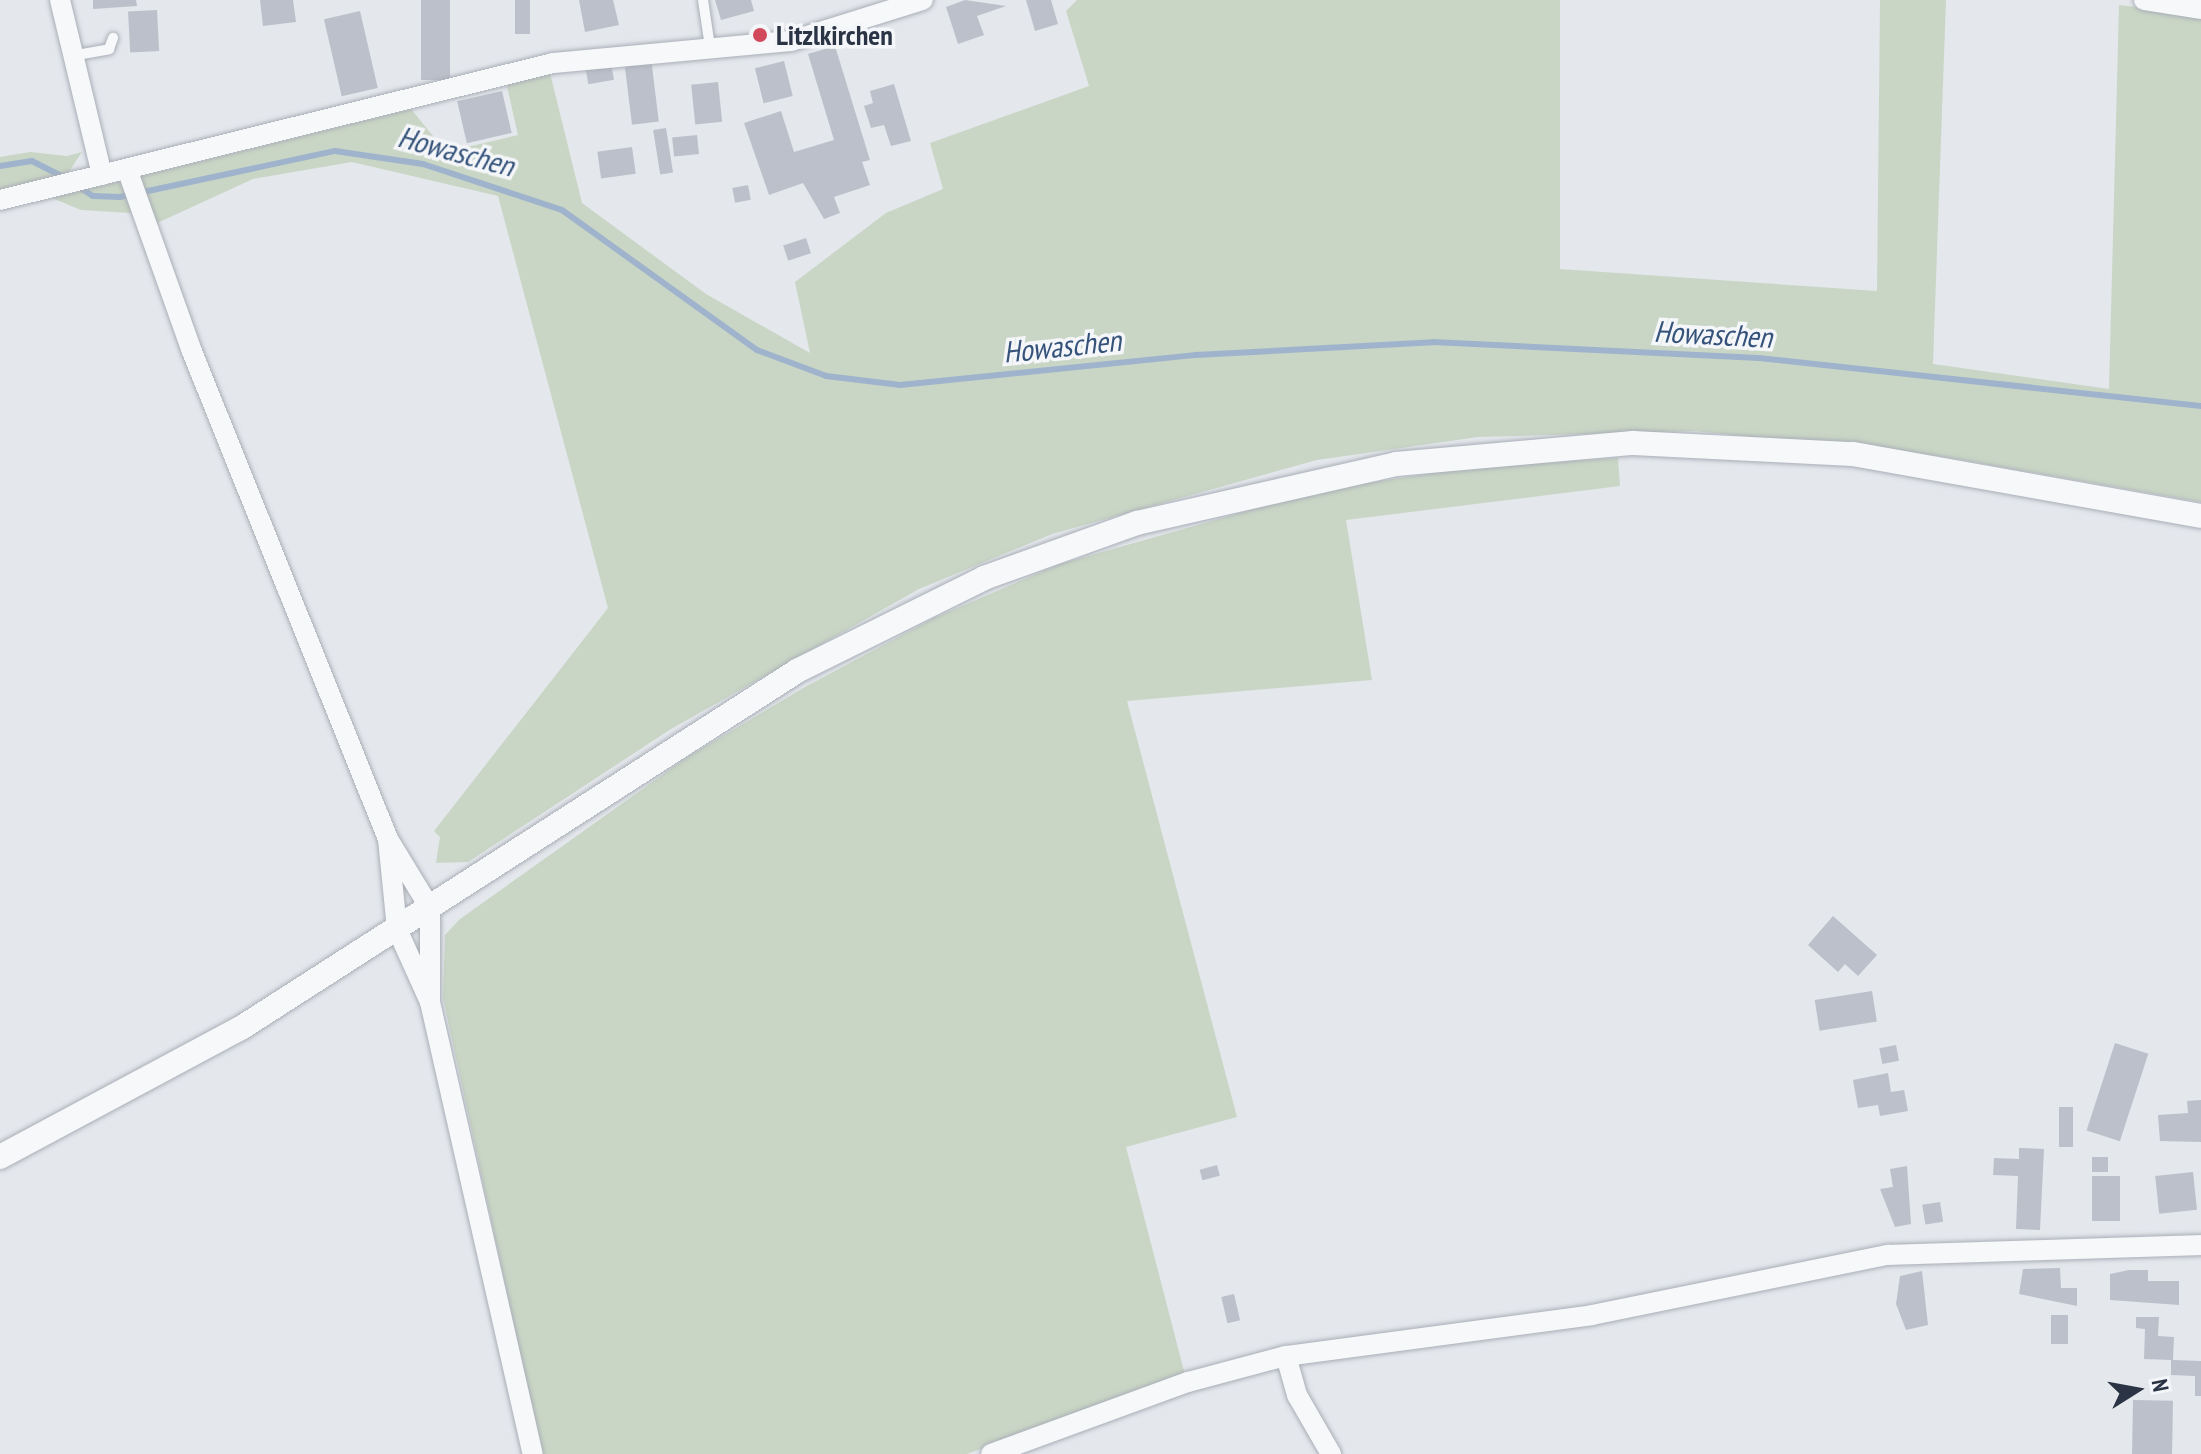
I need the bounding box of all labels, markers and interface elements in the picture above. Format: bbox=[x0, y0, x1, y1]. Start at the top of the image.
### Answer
place label: Litzlkirchen bbox=[776, 18, 893, 52]
marker: Litzlkirchen bbox=[751, 26, 769, 44]
water label: Howaschen bbox=[394, 118, 518, 184]
water label: Howaschen bbox=[1653, 313, 1773, 355]
water label: Howaschen bbox=[1001, 322, 1123, 370]
north arrow bbox=[2097, 1350, 2177, 1430]
text: N bbox=[2146, 1377, 2175, 1394]

